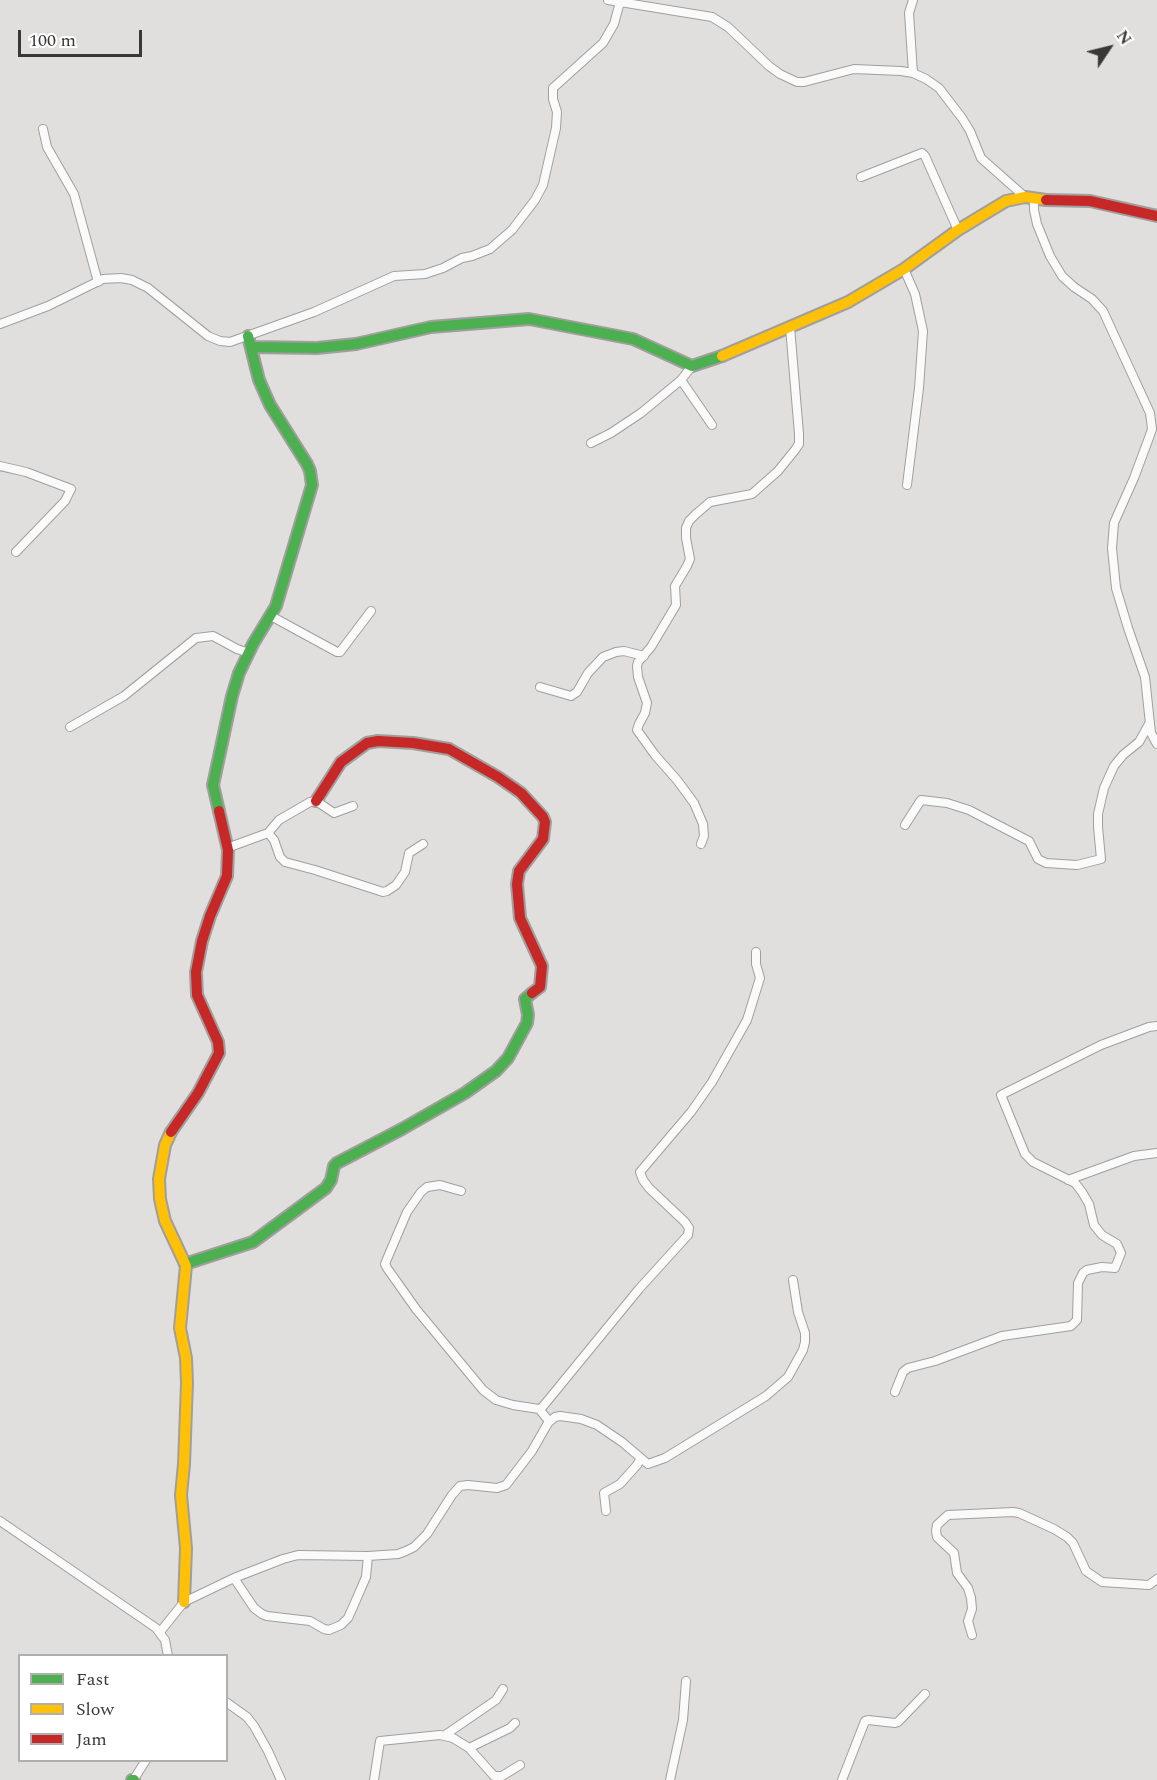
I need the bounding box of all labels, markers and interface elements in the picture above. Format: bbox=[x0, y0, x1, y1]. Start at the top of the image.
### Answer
scale bar bbox=[21, 18, 146, 56]
north arrow bbox=[1079, 18, 1139, 78]
text: N bbox=[1110, 25, 1137, 50]
text: 100 m bbox=[29, 27, 76, 54]
legend bbox=[18, 1654, 228, 1762]
text: Fast bbox=[76, 1666, 109, 1693]
text: Slow bbox=[76, 1696, 114, 1723]
text: Jam bbox=[76, 1726, 107, 1753]

